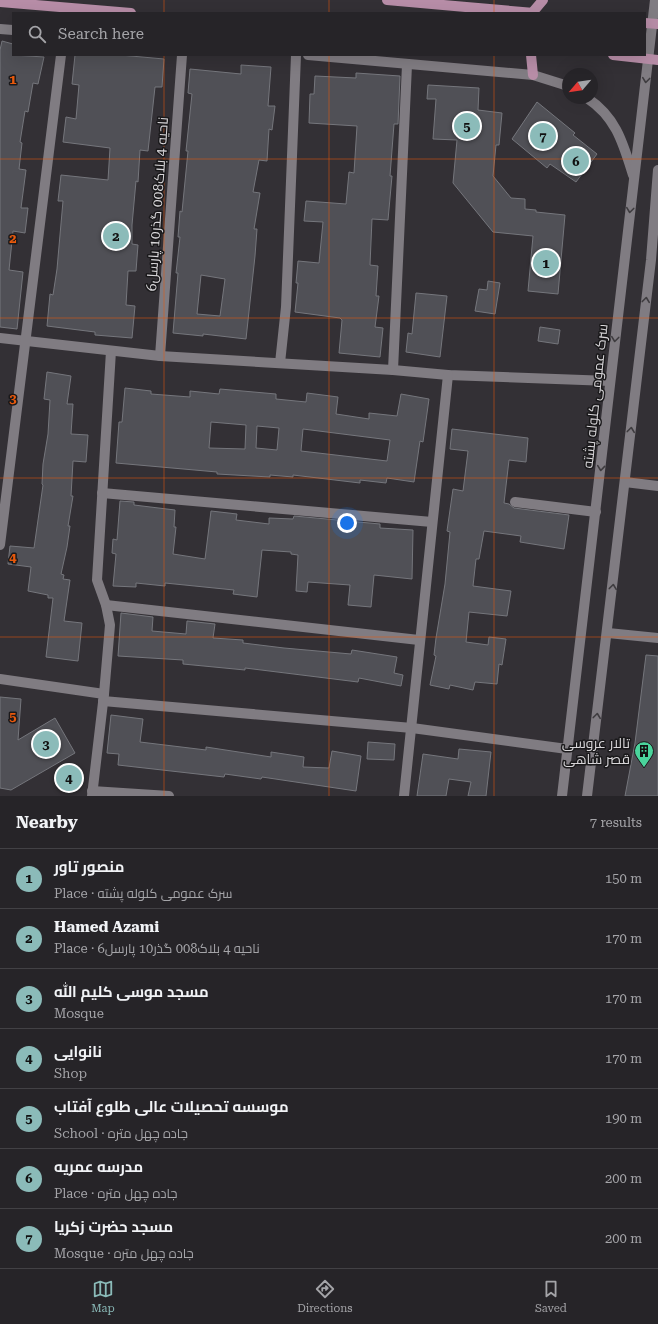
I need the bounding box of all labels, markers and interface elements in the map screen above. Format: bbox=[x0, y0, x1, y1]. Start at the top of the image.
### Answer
search box bbox=[12, 12, 646, 56]
icon: search bbox=[26, 23, 48, 45]
text: Search here bbox=[58, 25, 144, 43]
north arrow bbox=[562, 68, 598, 104]
text: 1 bbox=[9, 72, 17, 87]
one-way arrow bbox=[641, 77, 650, 83]
pin: 5 bbox=[454, 111, 480, 141]
street label: ناحیه 4 بلاک008 گذر10 پارسل6 bbox=[143, 116, 173, 292]
pin: 7 bbox=[530, 121, 556, 151]
pin: 6 bbox=[563, 146, 589, 176]
one-way arrow bbox=[626, 206, 635, 213]
pin: 2 bbox=[103, 221, 129, 251]
text: 2 bbox=[9, 231, 17, 246]
pin: 1 bbox=[533, 248, 559, 278]
one-way arrow bbox=[641, 297, 650, 304]
street label: سرک عمومی کلوله پشته bbox=[579, 323, 613, 469]
one-way arrow bbox=[611, 336, 620, 342]
text: 3 bbox=[9, 391, 17, 406]
one-way arrow bbox=[626, 427, 635, 433]
one-way arrow bbox=[597, 465, 606, 471]
your location bbox=[337, 513, 357, 533]
text: 4 bbox=[9, 550, 17, 565]
one-way arrow bbox=[608, 584, 617, 590]
text: 5 bbox=[9, 709, 17, 724]
one-way arrow bbox=[592, 713, 601, 719]
pin: 3 bbox=[33, 729, 59, 759]
place label: تالار عروسی قصر شاهی bbox=[562, 735, 630, 767]
building icon: تالار عروسی قصر شاهی bbox=[633, 740, 655, 768]
pin: 4 bbox=[56, 763, 82, 793]
text: Nearby bbox=[16, 812, 78, 832]
text: 7 results bbox=[590, 815, 642, 830]
text: منصور تاور bbox=[54, 858, 124, 876]
text: 1 bbox=[25, 871, 33, 886]
text: 150 m bbox=[605, 871, 642, 886]
text: Place · سرک عمومی کلوله پشته bbox=[54, 886, 233, 901]
text: Hamed Azami bbox=[54, 918, 159, 936]
text: 2 bbox=[25, 931, 33, 946]
text: 170 m bbox=[605, 931, 642, 946]
text: Place · ناحیه 4 بلاک008 گذر10 پارسل6 bbox=[54, 941, 260, 956]
text: مسجد موسی کلیم الله bbox=[54, 983, 209, 1001]
text: 3 bbox=[25, 991, 33, 1006]
text: 170 m bbox=[605, 991, 642, 1006]
text: Mosque bbox=[54, 1006, 104, 1021]
text: نانوایی bbox=[54, 1043, 102, 1061]
text: 4 bbox=[25, 1051, 33, 1066]
text: 170 m bbox=[605, 1051, 642, 1066]
text: Shop bbox=[54, 1066, 87, 1081]
text: موسسه تحصیلات عالی طلوع آفتاب bbox=[54, 1098, 289, 1116]
text: 5 bbox=[25, 1111, 33, 1126]
text: 190 m bbox=[605, 1111, 642, 1126]
text: School · جاده چهل متره bbox=[54, 1126, 188, 1141]
text: مدرسه عمریه bbox=[54, 1158, 143, 1176]
text: 6 bbox=[25, 1171, 33, 1186]
text: 200 m bbox=[605, 1171, 642, 1186]
text: Place · جاده چهل متره bbox=[54, 1186, 178, 1201]
text: مسجد حضرت زکریا bbox=[54, 1218, 173, 1236]
text: 7 bbox=[25, 1231, 33, 1246]
text: 200 m bbox=[605, 1231, 642, 1246]
text: Mosque · جاده چهل متره bbox=[54, 1246, 194, 1261]
tab: Map bbox=[91, 1278, 115, 1315]
tab: Directions bbox=[297, 1278, 353, 1315]
tab: Saved bbox=[535, 1278, 567, 1315]

